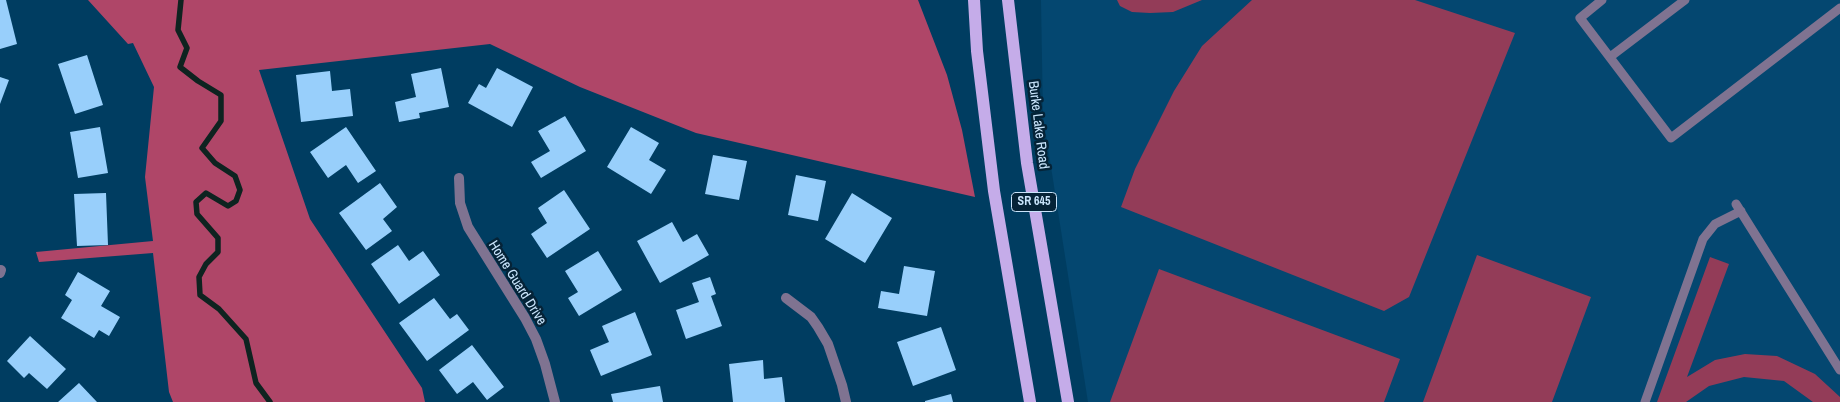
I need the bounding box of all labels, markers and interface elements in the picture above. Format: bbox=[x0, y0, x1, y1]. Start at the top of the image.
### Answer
street label: Burke Lake Road bbox=[1024, 80, 1052, 170]
road number: SR 645 bbox=[1012, 192, 1056, 212]
street label: Home Guard Drive bbox=[484, 238, 550, 328]

